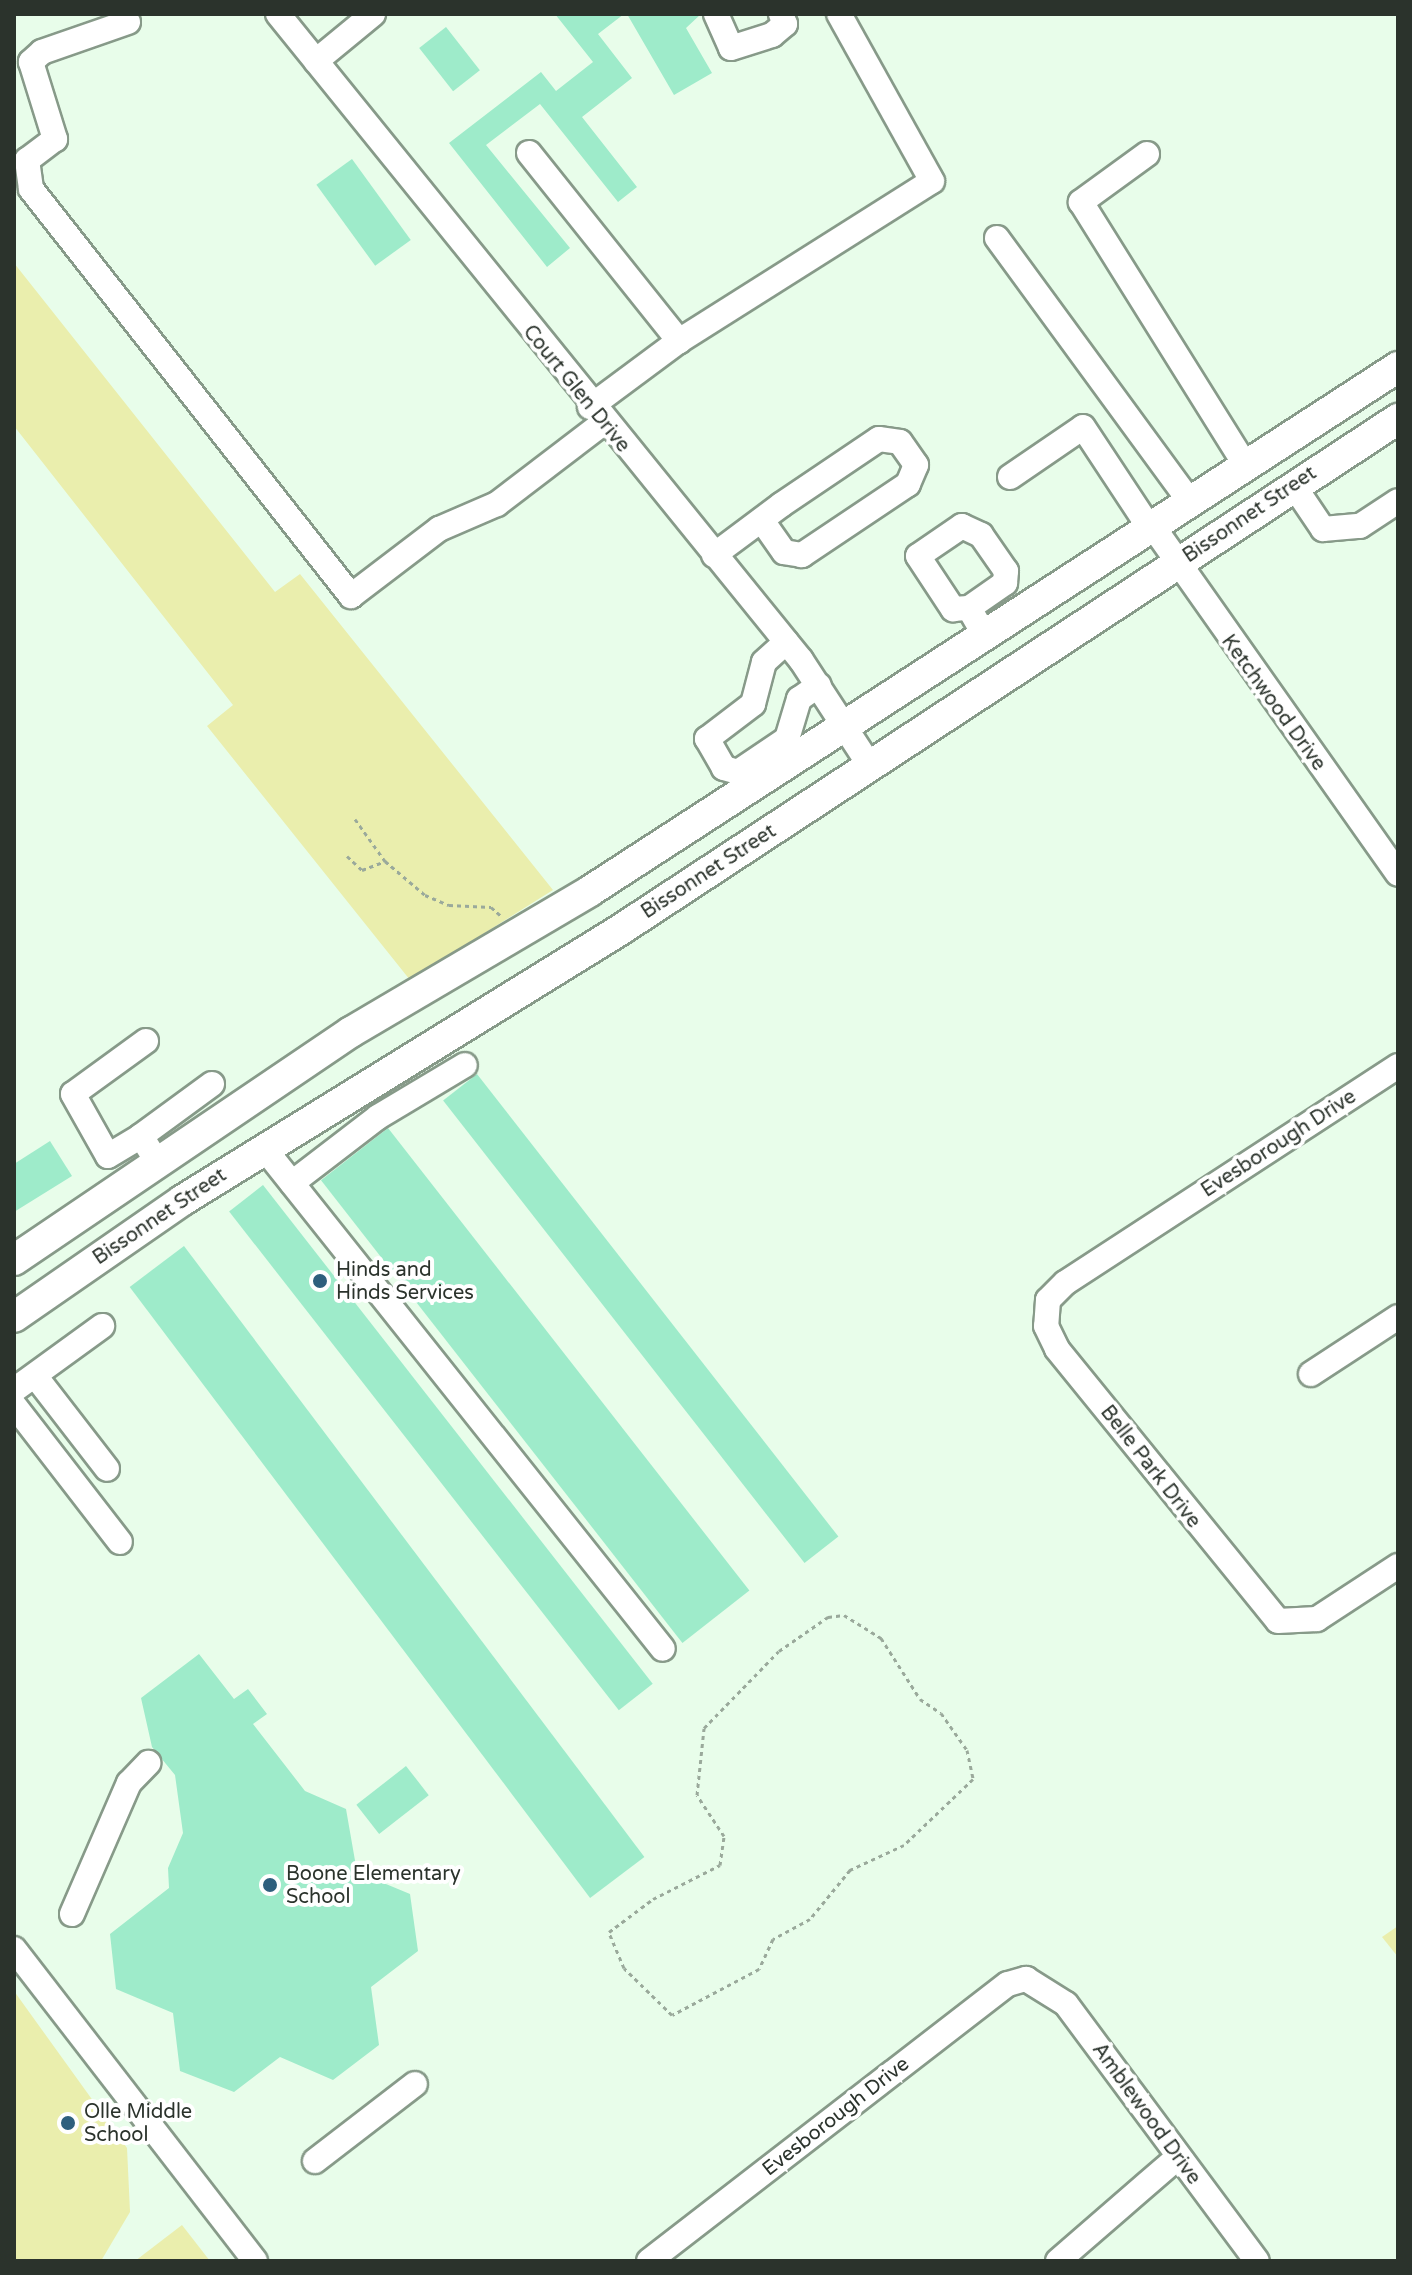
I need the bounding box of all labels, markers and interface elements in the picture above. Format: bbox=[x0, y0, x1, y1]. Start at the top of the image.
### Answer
street label: Court Glen Drive bbox=[517, 321, 635, 457]
street label: Bissonnet Street bbox=[1179, 462, 1321, 568]
street label: Ketchwood Drive bbox=[1216, 630, 1330, 776]
street label: Bissonnet Street bbox=[637, 820, 781, 924]
street label: Evesborough Drive bbox=[1197, 1085, 1361, 1203]
street label: Bissonnet Street bbox=[89, 1164, 231, 1270]
place label: Hinds and Hinds Services bbox=[336, 1258, 474, 1305]
marker: Hinds and Hinds Services bbox=[311, 1272, 329, 1290]
street label: Belle Park Drive bbox=[1095, 1401, 1205, 1533]
place label: Boone Elementary School bbox=[286, 1862, 461, 1909]
marker: Boone Elementary School bbox=[261, 1876, 279, 1894]
street label: Amblewood Drive bbox=[1087, 2039, 1205, 2189]
street label: Evesborough Drive bbox=[758, 2052, 914, 2182]
place label: Olle Middle School bbox=[84, 2100, 192, 2147]
marker: Olle Middle School bbox=[59, 2114, 77, 2132]

